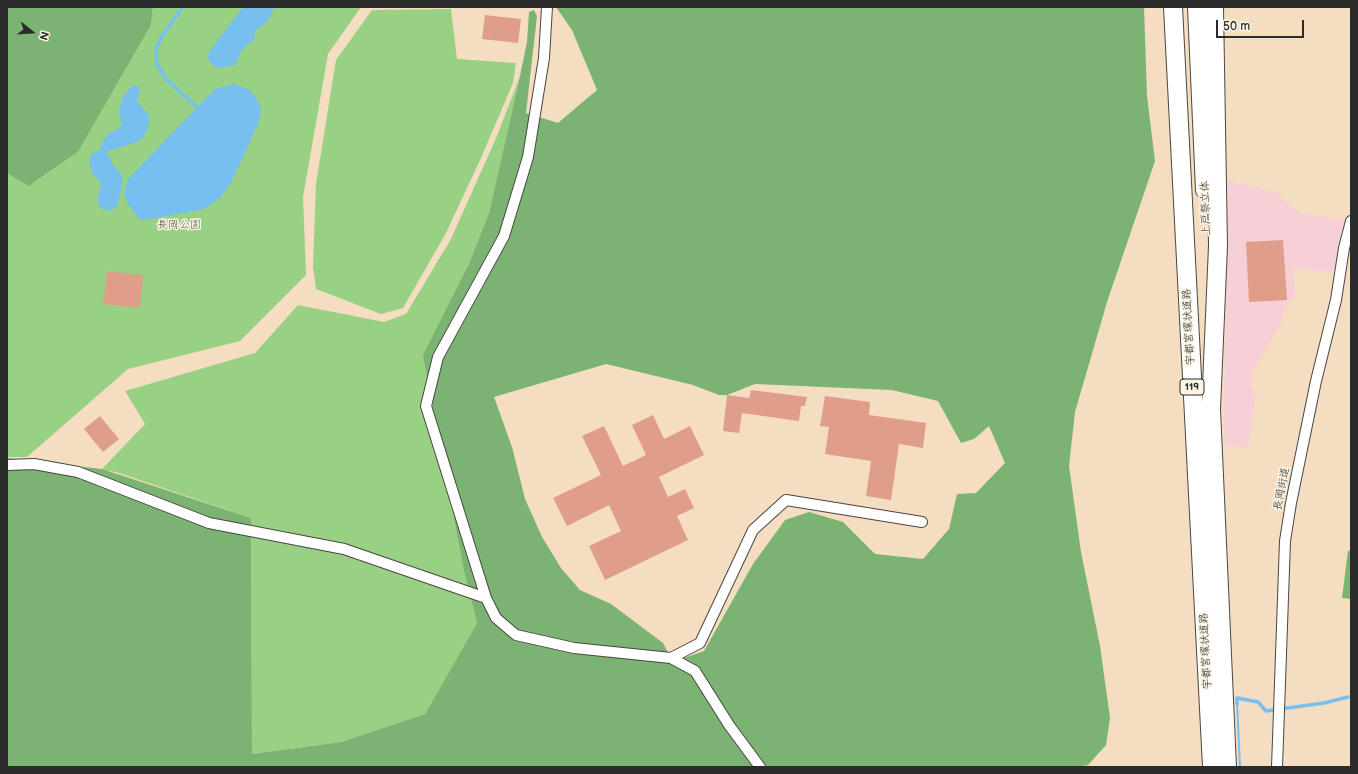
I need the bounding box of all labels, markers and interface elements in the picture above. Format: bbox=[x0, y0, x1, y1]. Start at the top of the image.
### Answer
north arrow bbox=[12, 12, 52, 52]
scale bar bbox=[1218, 12, 1306, 38]
text: 50 m bbox=[1223, 19, 1250, 34]
text: N bbox=[37, 30, 51, 41]
street label: 上戸祭立体 bbox=[1198, 180, 1214, 236]
park label: 長岡公園 bbox=[157, 218, 201, 232]
street label: 宇都宮環状道路 bbox=[1180, 288, 1198, 366]
road number: 119 bbox=[1180, 379, 1204, 395]
street label: 長岡街道 bbox=[1271, 466, 1293, 512]
street label: 宇都宮環状道路 bbox=[1197, 612, 1215, 690]

